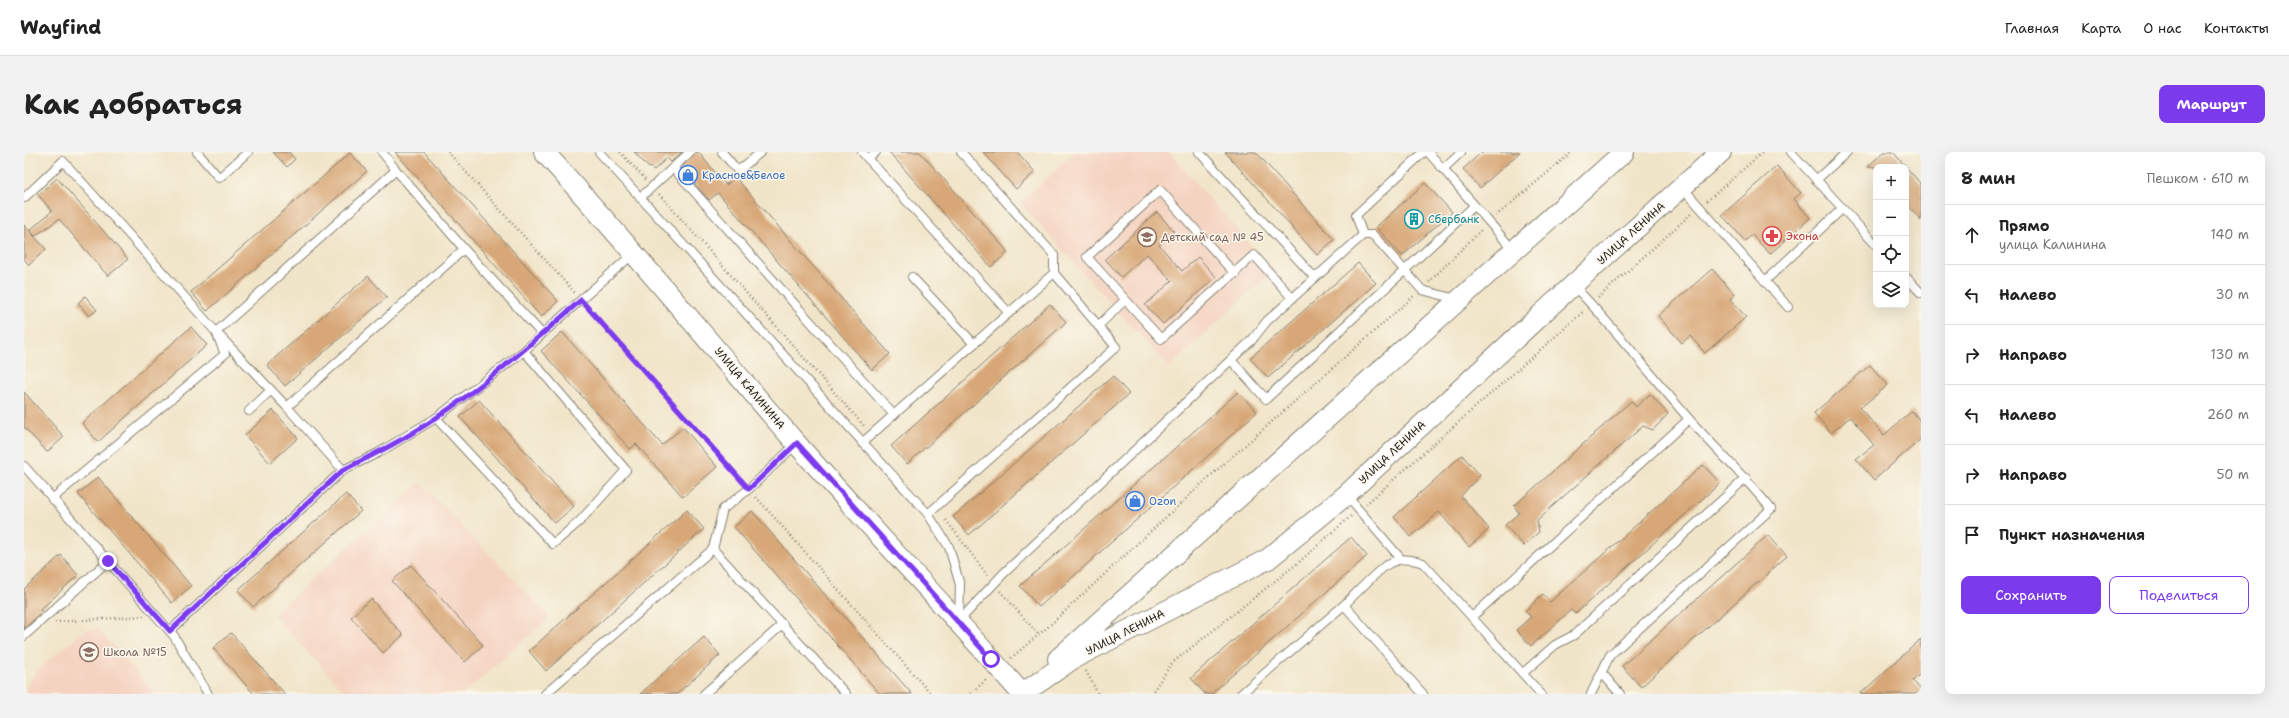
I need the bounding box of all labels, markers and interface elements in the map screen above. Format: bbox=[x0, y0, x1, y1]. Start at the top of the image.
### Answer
text: Wayfind bbox=[20, 15, 101, 40]
text: Главная bbox=[2005, 19, 2059, 37]
text: Карта bbox=[2081, 19, 2121, 37]
text: О нас bbox=[2143, 19, 2182, 37]
text: Контакты bbox=[2204, 19, 2269, 37]
text: Как добраться bbox=[24, 85, 243, 123]
button: Маршрут bbox=[2159, 85, 2265, 123]
shop icon: Красное&Белое bbox=[677, 164, 699, 186]
map controls bbox=[1873, 164, 1909, 308]
button: + bbox=[1873, 164, 1909, 200]
text: 8 мин bbox=[1961, 167, 2016, 189]
place label: Красное&Белое bbox=[702, 168, 785, 183]
text: Пешком · 610 m bbox=[2147, 170, 2249, 187]
street label: УЛИЦА ЛЕНИНА bbox=[1594, 199, 1668, 268]
button: − bbox=[1873, 200, 1909, 236]
building icon: Сбербанк bbox=[1403, 208, 1425, 230]
place label: Сбербанк bbox=[1428, 212, 1479, 227]
text: Прямо bbox=[1999, 216, 2049, 236]
icon: ahead bbox=[1961, 224, 1983, 246]
pharmacy icon: Экона bbox=[1761, 225, 1783, 247]
school or university icon: Детский сад № 45 bbox=[1136, 226, 1158, 248]
text: 140 m bbox=[2210, 226, 2249, 243]
place label: Экона bbox=[1786, 229, 1819, 244]
place label: Детский сад № 45 bbox=[1161, 230, 1264, 245]
button: locate bbox=[1873, 236, 1909, 272]
text: улица Калинина bbox=[1999, 236, 2106, 253]
button: layers bbox=[1873, 272, 1909, 308]
icon: left bbox=[1961, 284, 1983, 306]
text: Налево bbox=[1999, 285, 2057, 305]
text: 30 m bbox=[2215, 286, 2249, 303]
street label: УЛИЦА КАЛИНИНА bbox=[711, 344, 788, 432]
icon: right bbox=[1961, 344, 1983, 366]
text: Направо bbox=[1999, 345, 2067, 365]
text: 130 m bbox=[2211, 346, 2249, 363]
icon: left bbox=[1961, 404, 1983, 426]
text: Налево bbox=[1999, 405, 2057, 425]
text: 260 m bbox=[2207, 406, 2249, 423]
street label: УЛИЦА ЛЕНИНА bbox=[1356, 417, 1429, 487]
icon: right bbox=[1961, 464, 1983, 486]
text: Направо bbox=[1999, 465, 2067, 485]
text: 50 m bbox=[2216, 466, 2249, 483]
shop icon: Ozon bbox=[1124, 490, 1146, 512]
place label: Ozon bbox=[1149, 494, 1177, 509]
icon: arrive bbox=[1961, 524, 1983, 546]
text: Пункт назначения bbox=[1999, 525, 2145, 545]
route end bbox=[99, 552, 117, 570]
button: Сохранить bbox=[1961, 576, 2101, 614]
button: Поделиться bbox=[2109, 576, 2249, 614]
street label: УЛИЦА ЛЕНИНА bbox=[1083, 606, 1167, 659]
school or university icon: Школа №15 bbox=[78, 641, 100, 663]
place label: Школа №15 bbox=[103, 645, 167, 660]
route start bbox=[982, 650, 1000, 668]

